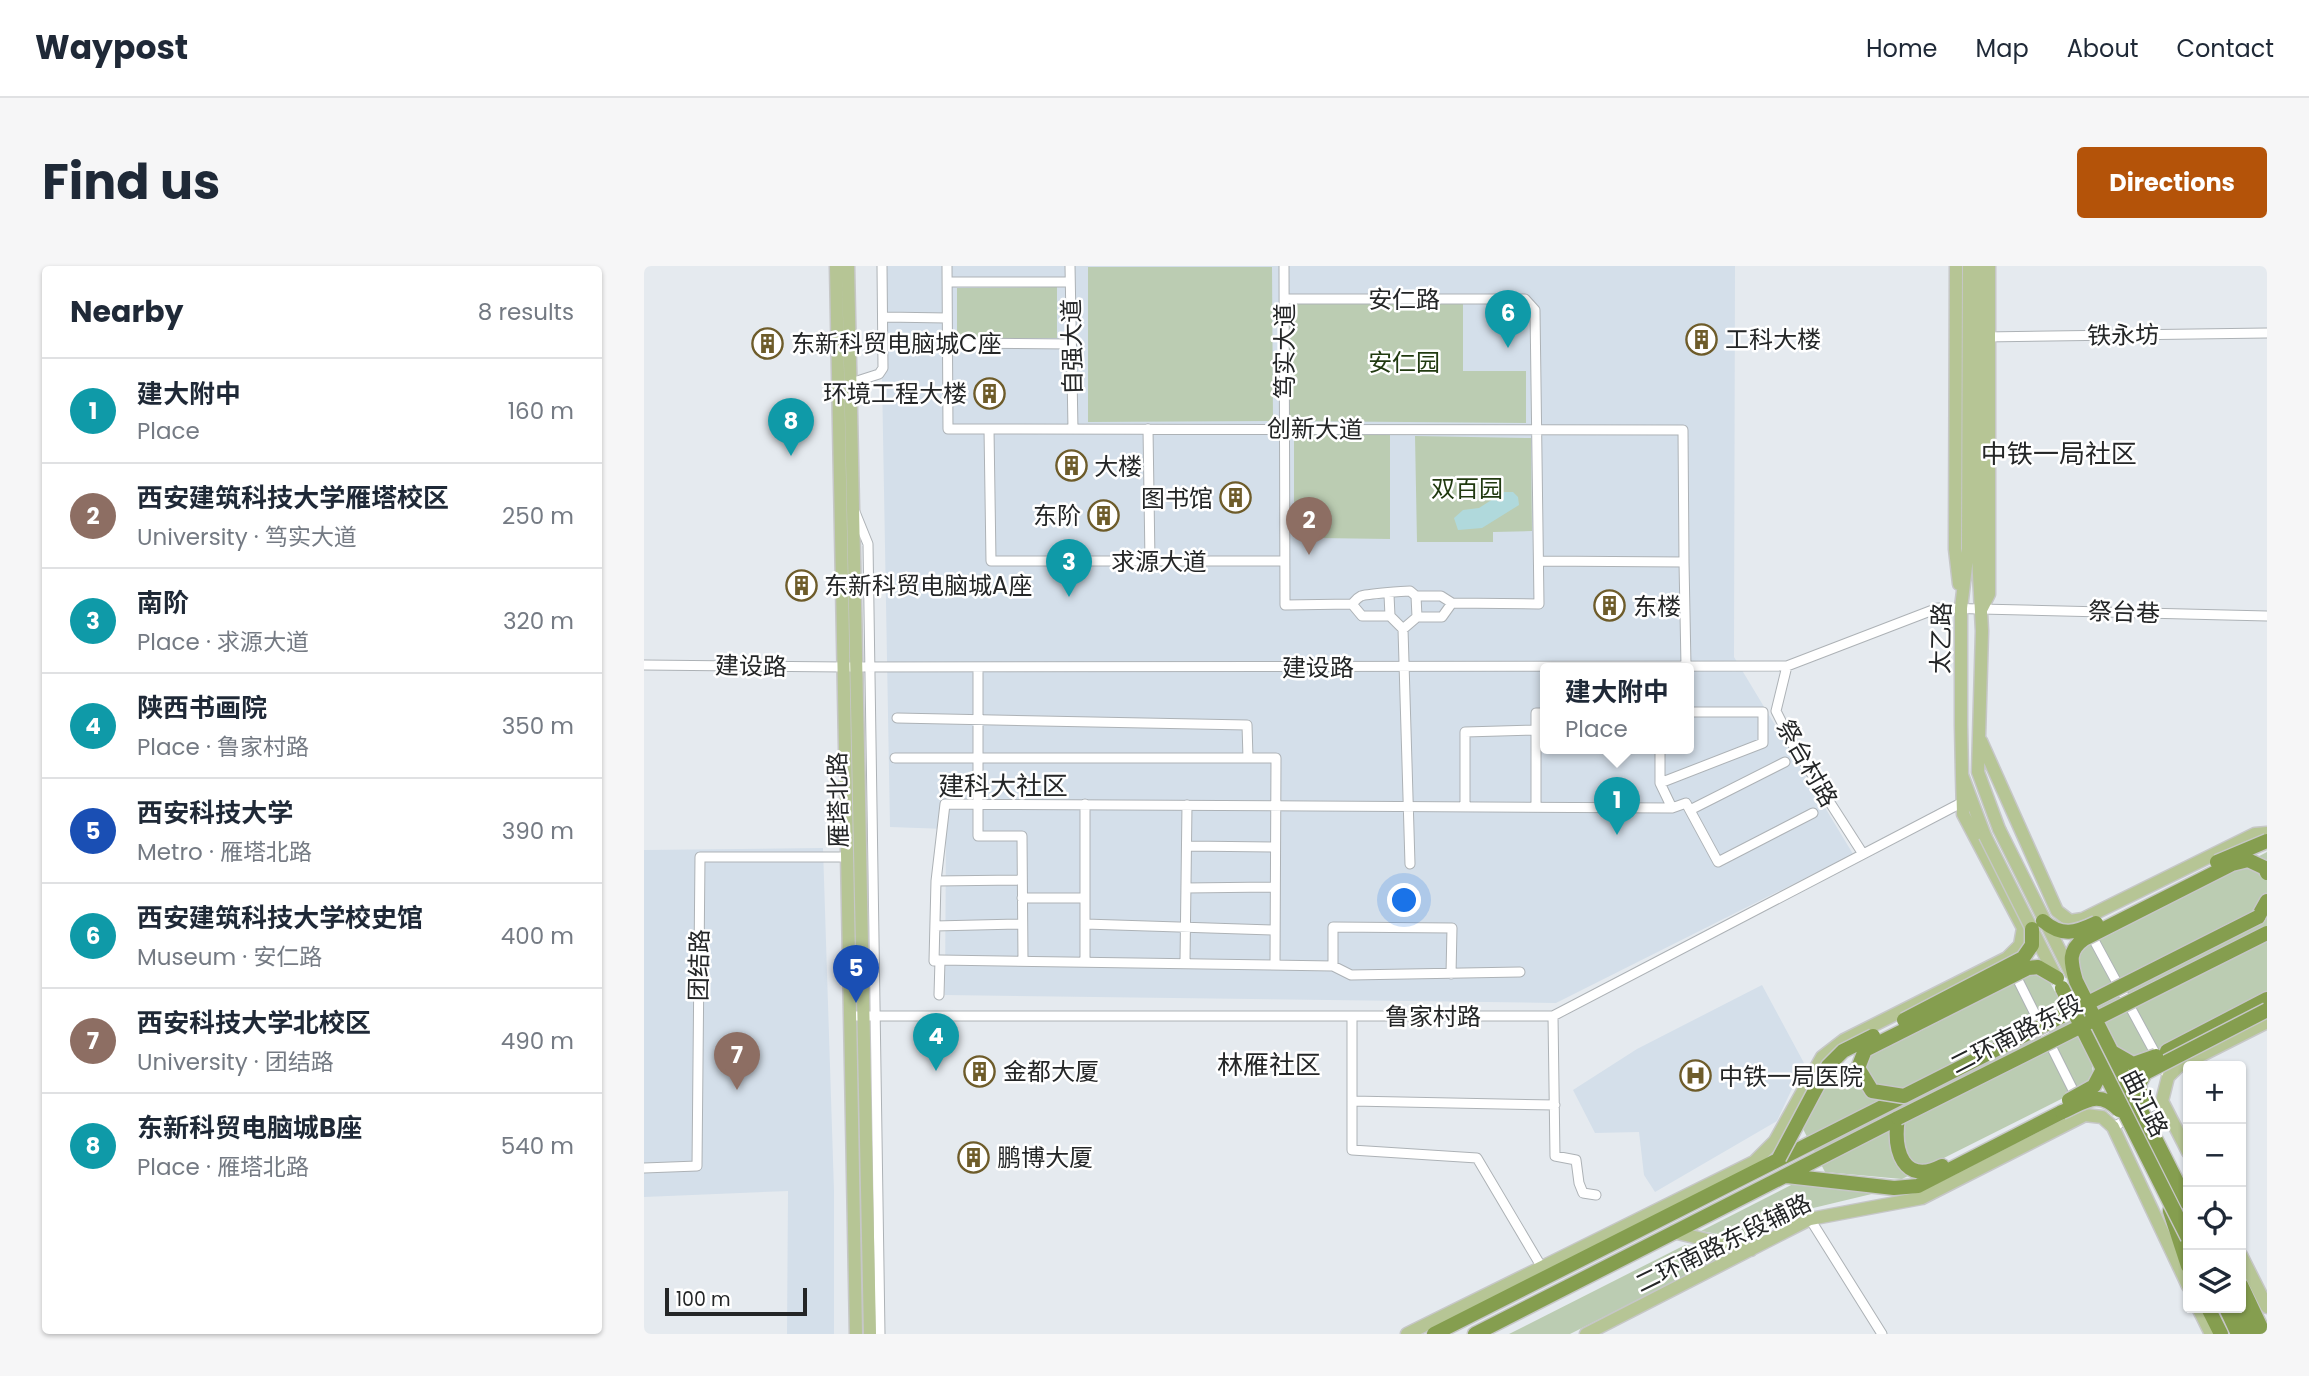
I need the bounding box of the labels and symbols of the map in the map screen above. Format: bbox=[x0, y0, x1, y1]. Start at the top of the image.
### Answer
street label: 安仁路 bbox=[1368, 283, 1440, 316]
pin: 6 bbox=[1485, 290, 1531, 348]
street label: 自强大道 bbox=[1055, 299, 1089, 395]
street label: 笃实大道 bbox=[1268, 303, 1301, 399]
street label: 铁永坊 bbox=[2087, 318, 2159, 352]
building icon: 工科大楼 bbox=[1685, 322, 1719, 356]
place label: 工科大楼 bbox=[1725, 323, 1821, 356]
building icon: 东新科贸电脑城C座 bbox=[751, 326, 785, 360]
place label: 东新科贸电脑城C座 bbox=[791, 327, 1002, 360]
park label: 安仁园 bbox=[1368, 346, 1440, 379]
building icon: 环境工程大楼 bbox=[973, 376, 1007, 410]
place label: 环境工程大楼 bbox=[823, 377, 967, 410]
pin: 8 bbox=[768, 398, 814, 456]
street label: 创新大道 bbox=[1267, 412, 1363, 446]
district label: 中铁一局社区 bbox=[1981, 436, 2137, 472]
building icon: 大楼 bbox=[1054, 449, 1088, 483]
place label: 大楼 bbox=[1094, 450, 1142, 483]
park label: 双百园 bbox=[1431, 472, 1503, 505]
building icon: 图书馆 bbox=[1219, 481, 1253, 515]
place label: 图书馆 bbox=[1141, 482, 1213, 515]
pin: 2 bbox=[1286, 497, 1332, 555]
building icon: 东阶 bbox=[1087, 498, 1121, 532]
place label: 东阶 bbox=[1033, 499, 1081, 532]
pin: 3 bbox=[1046, 539, 1092, 597]
street label: 求源大道 bbox=[1111, 545, 1207, 578]
building icon: 东新科贸电脑城A座 bbox=[784, 568, 818, 602]
place label: 东新科贸电脑城A座 bbox=[824, 569, 1032, 602]
building icon: 东楼 bbox=[1593, 589, 1627, 623]
place label: 东楼 bbox=[1633, 590, 1681, 623]
street label: 祭台巷 bbox=[2087, 594, 2161, 630]
street label: 太乙路 bbox=[1924, 602, 1958, 674]
street label: 建设路 bbox=[715, 649, 787, 683]
street label: 建设路 bbox=[1282, 651, 1354, 684]
street label: 祭台村路 bbox=[1769, 713, 1845, 813]
street label: 雁塔北路 bbox=[821, 752, 855, 848]
district label: 建科大社区 bbox=[938, 768, 1068, 804]
pin: 1 bbox=[1594, 777, 1640, 835]
your location bbox=[1387, 883, 1421, 917]
street label: 团结路 bbox=[682, 929, 716, 1001]
pin: 5 bbox=[833, 945, 879, 1003]
street label: 二环南路东段 bbox=[1944, 987, 2088, 1081]
street label: 鲁家村路 bbox=[1385, 1000, 1481, 1033]
pin: 4 bbox=[913, 1013, 959, 1071]
pin: 7 bbox=[714, 1032, 760, 1090]
district label: 林雁社区 bbox=[1217, 1047, 1321, 1083]
building icon: 金都大厦 bbox=[963, 1054, 997, 1088]
place label: 金都大厦 bbox=[1003, 1055, 1099, 1088]
hospital icon: 中铁一局医院 bbox=[1679, 1059, 1713, 1093]
place label: 中铁一局医院 bbox=[1719, 1060, 1863, 1093]
street label: 曲江路 bbox=[2114, 1063, 2176, 1143]
building icon: 鹏博大厦 bbox=[957, 1140, 991, 1174]
place label: 鹏博大厦 bbox=[997, 1141, 1093, 1174]
street label: 二环南路东段辅路 bbox=[1629, 1186, 1817, 1300]
scale bar bbox=[665, 1285, 807, 1317]

